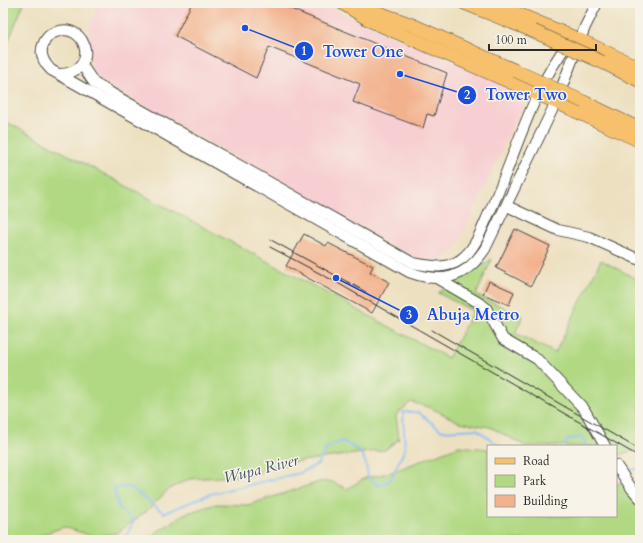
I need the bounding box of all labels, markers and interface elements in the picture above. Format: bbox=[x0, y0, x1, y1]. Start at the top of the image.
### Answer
scale bar bbox=[489, 26, 596, 52]
text: 100 m bbox=[495, 32, 528, 48]
callout: Tower One bbox=[294, 37, 411, 65]
text: Tower One bbox=[322, 41, 404, 63]
text: 1 bbox=[301, 43, 307, 59]
callout: Tower Two bbox=[457, 81, 575, 109]
text: Tower Two bbox=[485, 84, 567, 106]
text: 2 bbox=[464, 87, 470, 103]
callout: Abuja Metro bbox=[399, 301, 528, 329]
text: Abuja Metro bbox=[427, 304, 519, 326]
text: 3 bbox=[406, 307, 412, 323]
legend bbox=[487, 445, 617, 517]
water label: Wupa River bbox=[221, 449, 302, 489]
text: Road bbox=[523, 453, 550, 469]
text: Park bbox=[523, 473, 547, 489]
text: Building bbox=[523, 493, 568, 509]

